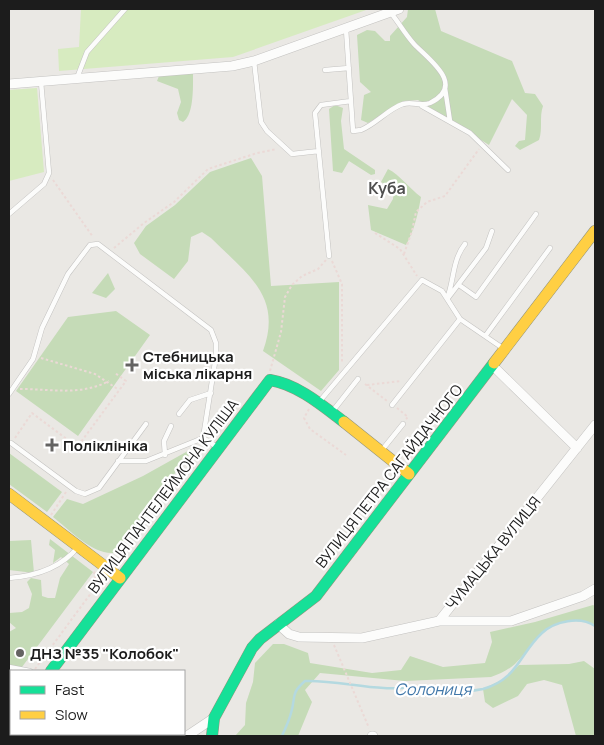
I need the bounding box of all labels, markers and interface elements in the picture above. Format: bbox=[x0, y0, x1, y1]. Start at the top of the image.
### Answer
district label: Куба bbox=[368, 177, 406, 199]
place label: Стебницька міська лікарня bbox=[143, 346, 252, 384]
marker: Стебницька міська лікарня bbox=[125, 358, 139, 372]
street label: ВУЛИЦЯ ПЕТРА САГАЙДАЧНОГО bbox=[311, 380, 467, 572]
street label: ВУЛИЦЯ ПАНТЕЛЕЙМОНА КУЛІША bbox=[83, 394, 243, 598]
place label: Поліклініка bbox=[63, 435, 148, 456]
marker: Поліклініка bbox=[45, 438, 59, 452]
street label: ЧУМАЦЬКА ВУЛИЦЯ bbox=[441, 492, 545, 614]
place label: ДНЗ №35 "Колобок" bbox=[30, 643, 179, 664]
marker: ДНЗ №35 "Колобок" bbox=[14, 647, 26, 659]
legend bbox=[10, 670, 185, 735]
water label: Солониця bbox=[395, 678, 473, 700]
text: Fast bbox=[55, 679, 84, 700]
text: Slow bbox=[55, 704, 88, 725]

